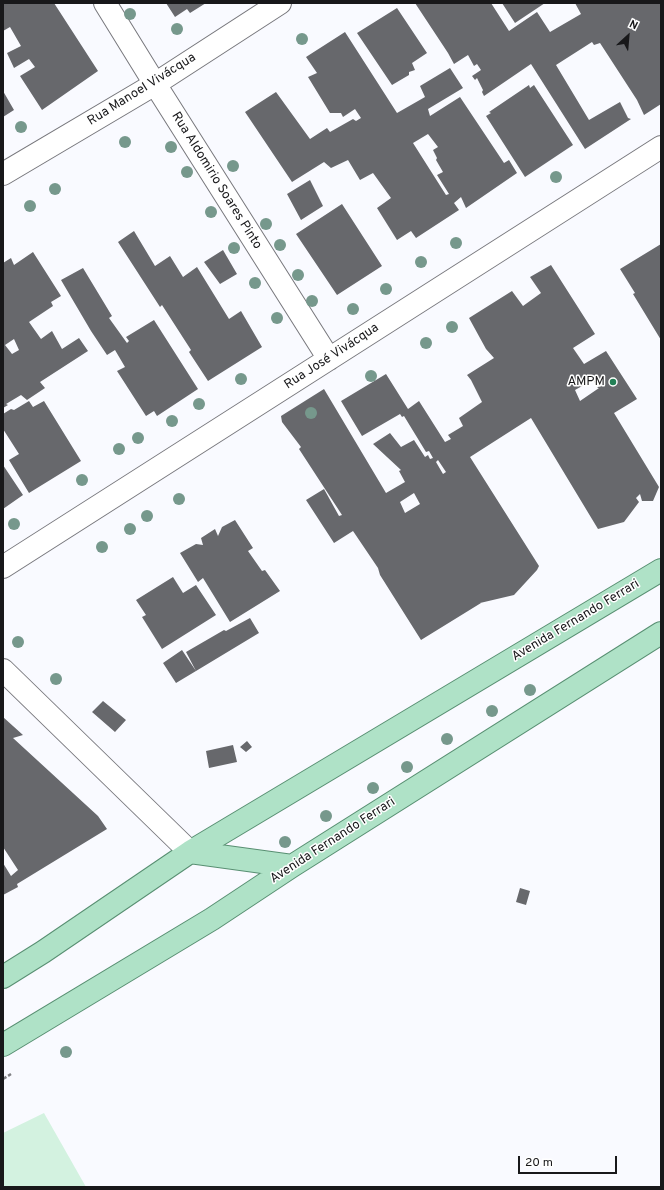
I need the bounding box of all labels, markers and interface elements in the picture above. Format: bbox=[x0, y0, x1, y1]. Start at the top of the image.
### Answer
north arrow bbox=[608, 16, 648, 56]
text: N bbox=[627, 17, 640, 33]
street label: Rua Manoel Vivácqua bbox=[85, 50, 199, 130]
street label: Rua Aldomirio Soares Pinto bbox=[167, 110, 265, 252]
street label: Rua José Vivácqua bbox=[282, 321, 382, 393]
place label: AMPM bbox=[567, 374, 605, 390]
marker: AMPM bbox=[608, 377, 618, 387]
street label: Avenida Fernando Ferrari bbox=[509, 577, 643, 665]
street label: Avenida Fernando Ferrari bbox=[267, 795, 399, 887]
scale bar bbox=[520, 1148, 619, 1174]
text: 20 m bbox=[525, 1155, 553, 1171]

